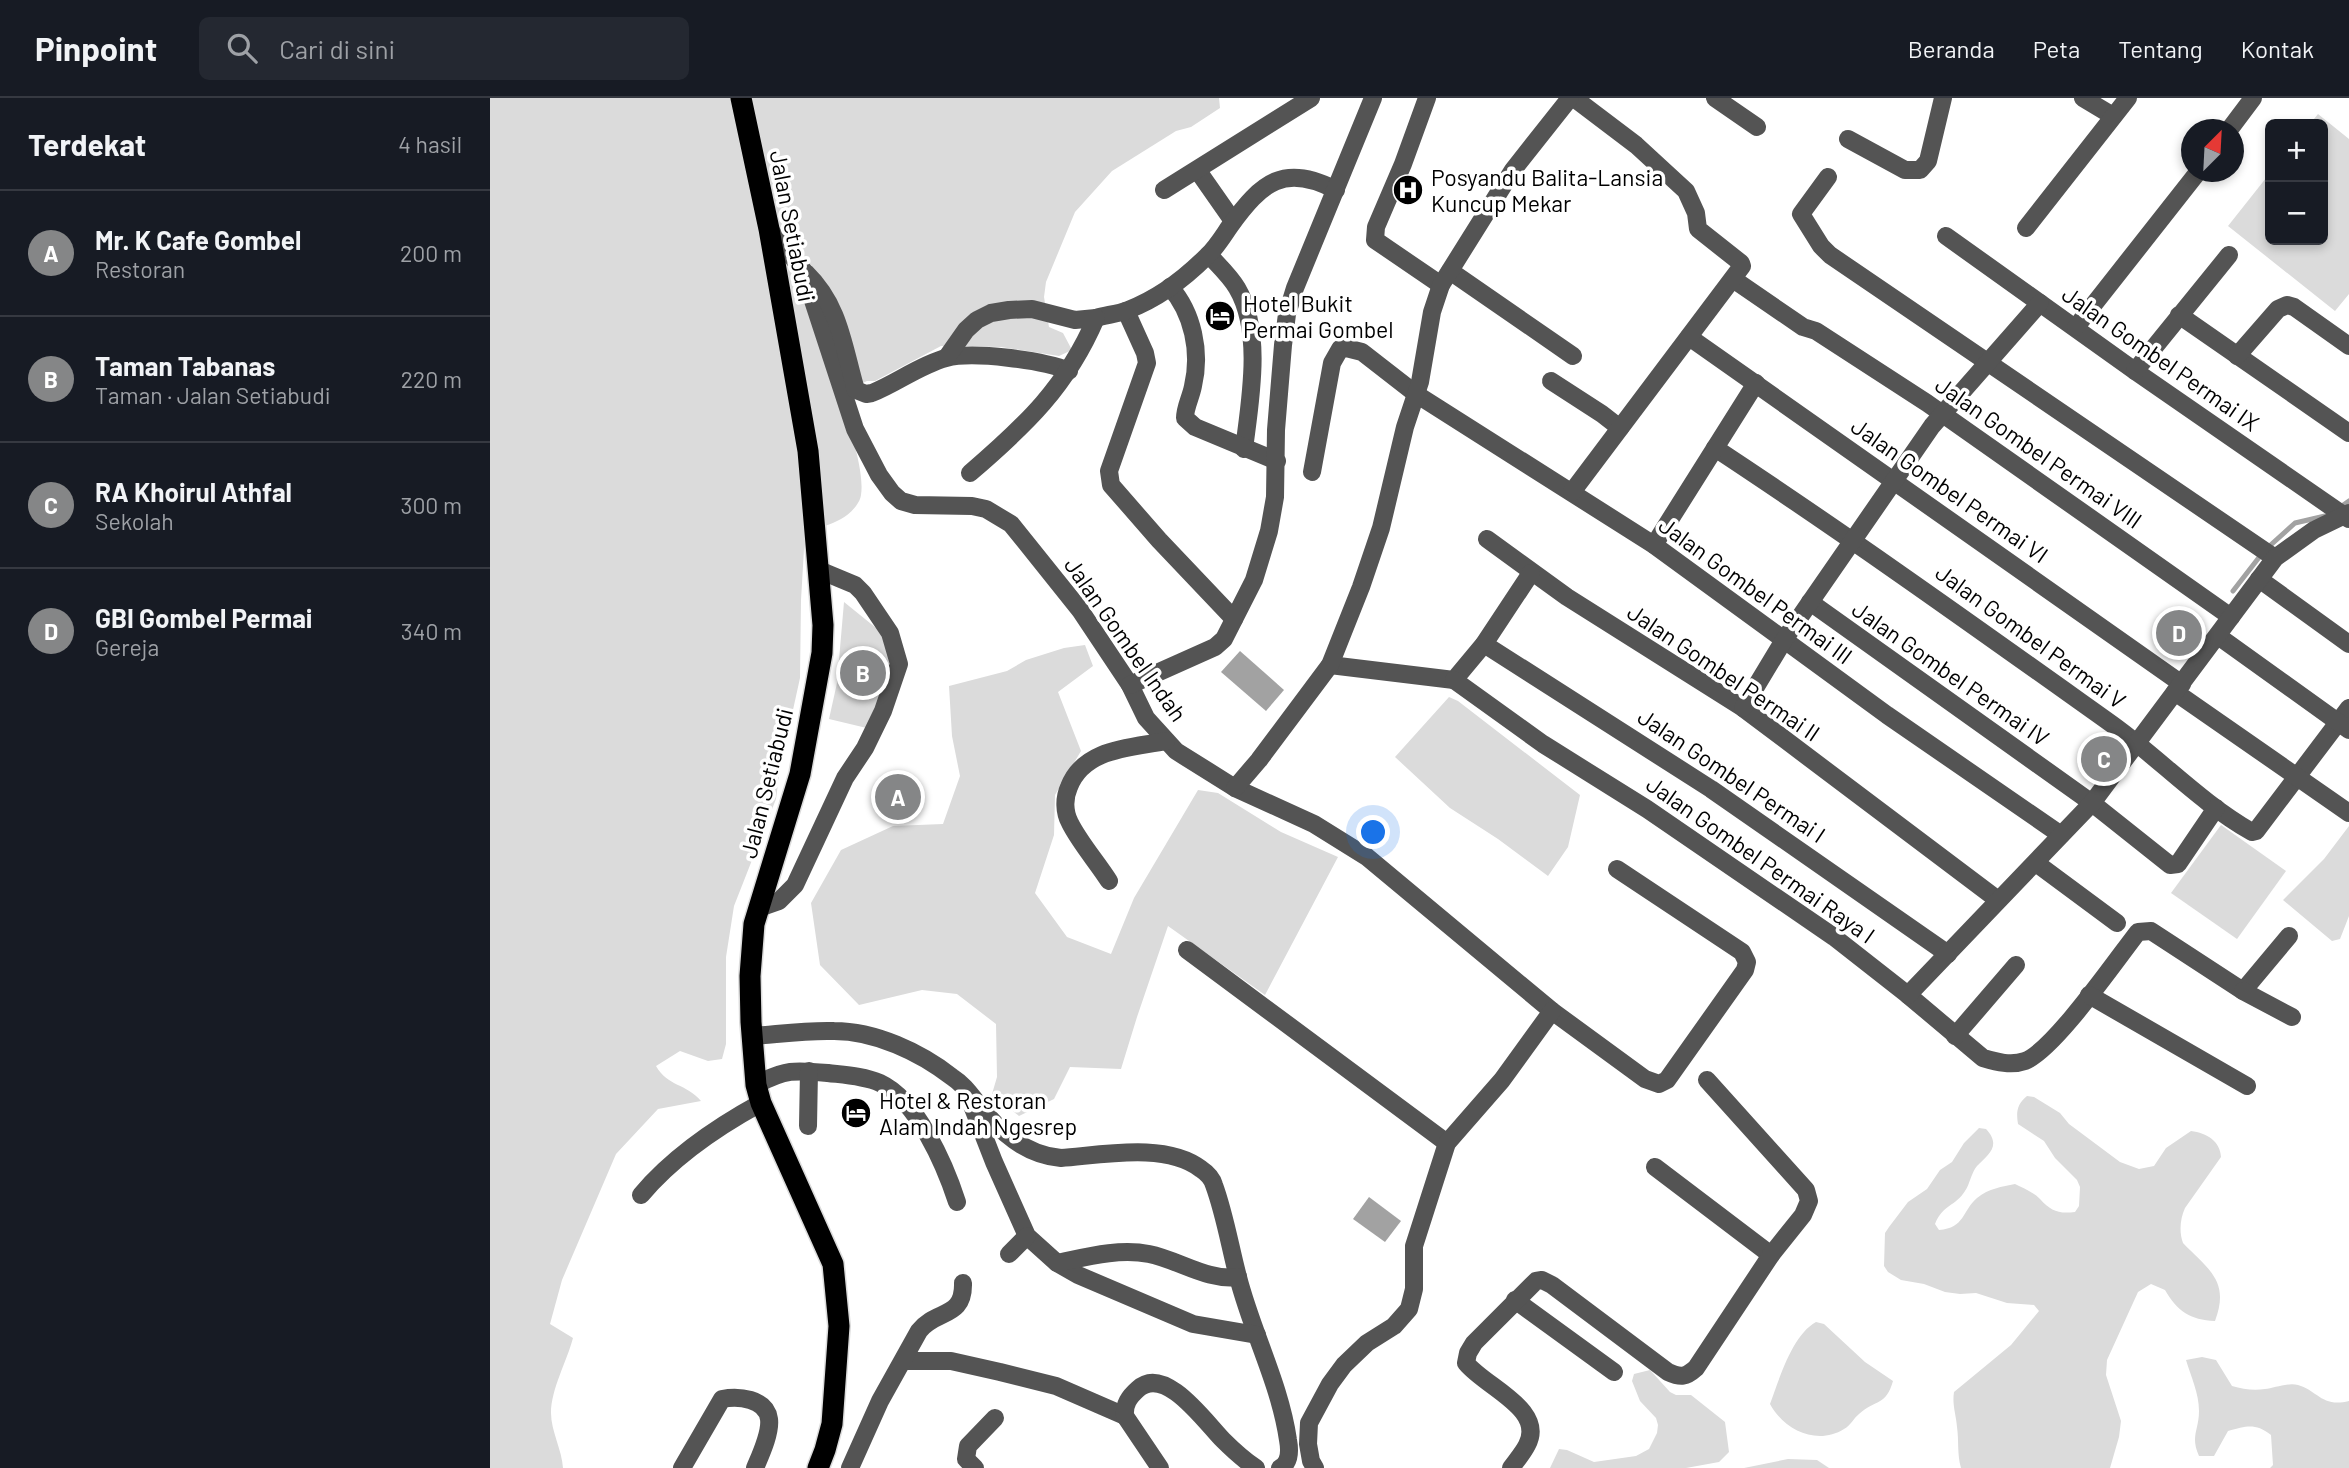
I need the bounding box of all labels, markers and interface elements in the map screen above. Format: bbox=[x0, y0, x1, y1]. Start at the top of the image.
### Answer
search box bbox=[199, 17, 689, 80]
text: Pinpoint bbox=[35, 28, 157, 68]
icon: search bbox=[223, 29, 261, 67]
text: Cari di sini bbox=[279, 33, 395, 64]
text: Beranda bbox=[1908, 34, 1995, 63]
text: Peta bbox=[2033, 34, 2080, 63]
text: Tentang bbox=[2118, 34, 2203, 63]
text: Kontak bbox=[2241, 34, 2314, 63]
north arrow bbox=[2181, 119, 2244, 182]
map controls bbox=[2265, 119, 2328, 245]
button: + bbox=[2265, 119, 2328, 182]
text: Terdekat bbox=[28, 126, 146, 162]
text: 4 hasil bbox=[398, 130, 462, 158]
street label: Jalan Setiabudi bbox=[765, 148, 821, 304]
place label: Posyandu Balita-Lansia Kuncup Mekar bbox=[1431, 163, 1663, 217]
hospital icon: Posyandu Balita-Lansia Kuncup Mekar bbox=[1391, 173, 1425, 207]
button: − bbox=[2265, 182, 2328, 245]
text: Mr. K Cafe Gombel bbox=[95, 224, 301, 255]
text: A bbox=[43, 239, 59, 267]
text: 200 m bbox=[400, 239, 462, 267]
text: Restoran bbox=[95, 255, 185, 283]
street label: Jalan Gombel Permai IX bbox=[2057, 279, 2265, 437]
place label: Hotel Bukit Permai Gombel bbox=[1243, 289, 1394, 343]
hotel icon: Hotel Bukit Permai Gombel bbox=[1203, 299, 1237, 333]
text: Taman Tabanas bbox=[95, 350, 275, 381]
text: B bbox=[44, 365, 58, 393]
text: 220 m bbox=[401, 365, 462, 393]
street label: Jalan Gombel Permai VIII bbox=[1930, 370, 2148, 534]
text: Taman · Jalan Setiabudi bbox=[95, 381, 331, 409]
street label: Jalan Gombel Permai VI bbox=[1846, 412, 2054, 568]
text: RA Khoirul Athfal bbox=[95, 476, 292, 507]
text: C bbox=[44, 491, 58, 519]
text: 300 m bbox=[401, 491, 462, 519]
text: Sekolah bbox=[95, 507, 174, 535]
street label: Jalan Gombel Permai III bbox=[1654, 510, 1858, 670]
street label: Jalan Gombel Indah bbox=[1059, 551, 1193, 727]
street label: Jalan Gombel Permai V bbox=[1931, 558, 2131, 714]
street label: Jalan Gombel Permai IV bbox=[1847, 594, 2055, 752]
street label: Jalan Gombel Permai II bbox=[1622, 597, 1826, 747]
text: GBI Gombel Permai bbox=[95, 602, 313, 633]
pin: D bbox=[2156, 607, 2202, 659]
text: D bbox=[44, 617, 58, 645]
text: 340 m bbox=[401, 617, 462, 645]
text: Gereja bbox=[95, 633, 159, 661]
pin: B bbox=[840, 647, 886, 699]
street label: Jalan Gombel Permai I bbox=[1633, 702, 1831, 848]
street label: Jalan Setiabudi bbox=[734, 705, 798, 861]
pin: C bbox=[2081, 733, 2127, 785]
street label: Jalan Gombel Permai Raya I bbox=[1641, 769, 1881, 949]
pin: A bbox=[875, 771, 921, 823]
your location bbox=[1356, 815, 1390, 849]
place label: Hotel & Restoran Alam Indah Ngesrep bbox=[879, 1086, 1077, 1140]
hotel icon: Hotel & Restoran Alam Indah Ngesrep bbox=[839, 1096, 873, 1130]

